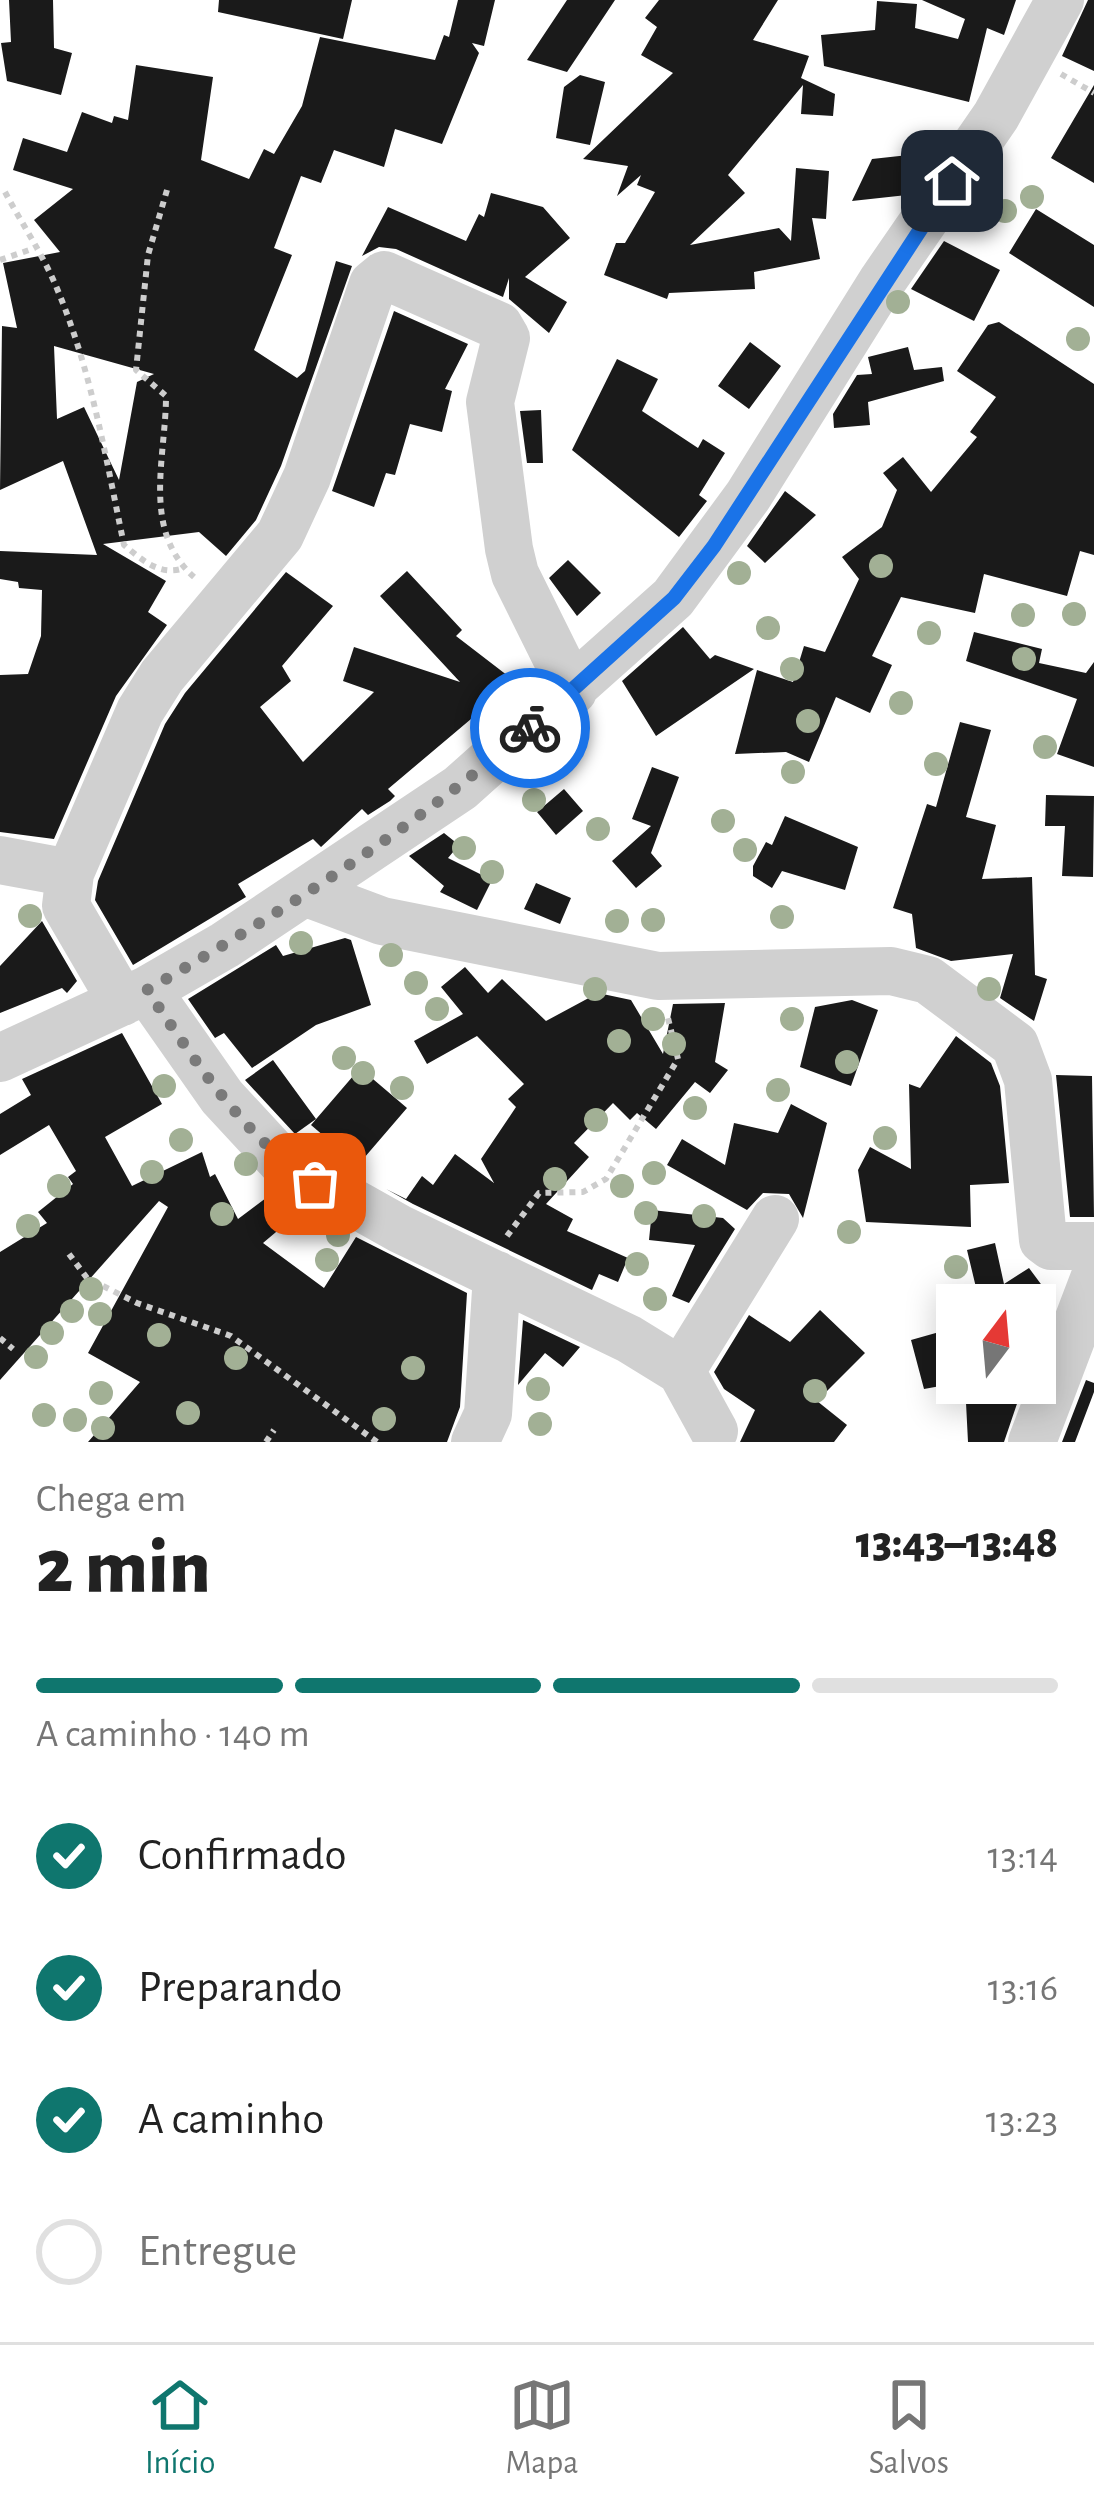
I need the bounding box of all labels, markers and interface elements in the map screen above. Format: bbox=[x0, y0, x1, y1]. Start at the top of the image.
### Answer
pin bbox=[901, 130, 1003, 232]
icon: home bbox=[919, 148, 985, 214]
courier bbox=[470, 668, 590, 788]
icon: bike bbox=[497, 695, 563, 761]
pin bbox=[264, 1133, 366, 1235]
icon: bag bbox=[282, 1151, 348, 1217]
north arrow bbox=[936, 1284, 1056, 1404]
map controls bbox=[936, 1284, 1056, 1404]
text: Chega em bbox=[36, 1480, 186, 1519]
text: 13:43–13:48 bbox=[856, 1521, 1058, 1566]
text: 2 min bbox=[36, 1529, 211, 1607]
text: A caminho · 140 m bbox=[36, 1715, 310, 1754]
icon: check bbox=[36, 1823, 102, 1889]
text: Confirmado bbox=[138, 1833, 347, 1878]
text: 13:14 bbox=[987, 1837, 1058, 1876]
icon: check bbox=[36, 1955, 102, 2021]
text: Preparando bbox=[138, 1965, 342, 2010]
text: 13:16 bbox=[988, 1969, 1058, 2008]
icon: check bbox=[36, 2087, 102, 2153]
text: A caminho bbox=[138, 2097, 324, 2142]
text: 13:23 bbox=[986, 2101, 1058, 2140]
text: Entregue bbox=[138, 2229, 297, 2274]
tab: Início bbox=[145, 2372, 215, 2484]
tab: Mapa bbox=[506, 2372, 579, 2484]
tab: Salvos bbox=[869, 2372, 949, 2484]

